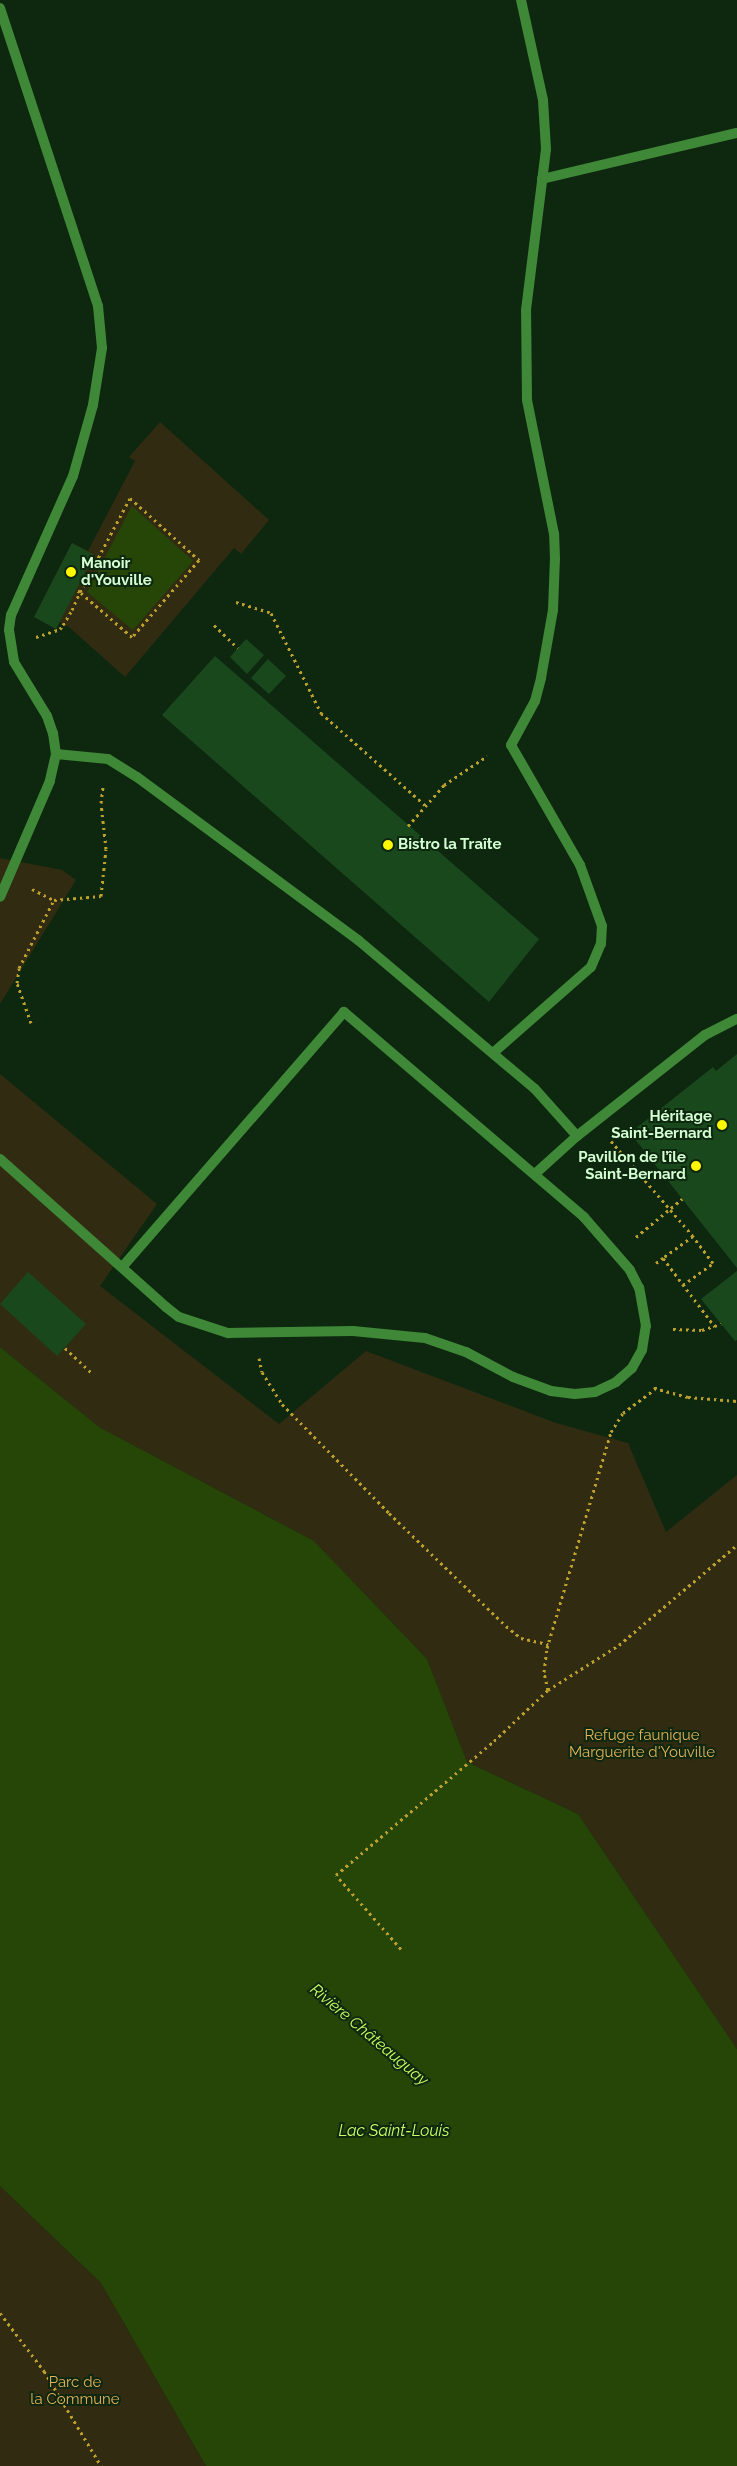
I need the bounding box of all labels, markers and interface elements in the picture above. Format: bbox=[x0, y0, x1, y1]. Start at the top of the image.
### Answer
place label: Manoir d'Youville bbox=[81, 554, 152, 589]
marker: Manoir d'Youville bbox=[65, 566, 77, 578]
place label: Bistro la Traîte bbox=[398, 836, 502, 854]
marker: Bistro la Traîte bbox=[382, 839, 394, 851]
place label: Héritage Saint-Bernard bbox=[611, 1107, 712, 1142]
marker: Héritage Saint-Bernard bbox=[716, 1119, 728, 1131]
place label: Pavillon de l’île Saint-Bernard bbox=[578, 1148, 686, 1183]
marker: Pavillon de l’île Saint-Bernard bbox=[690, 1160, 702, 1172]
park label: Refuge faunique Marguerite d'Youville bbox=[569, 1726, 715, 1761]
water label: Rivière Châteauguay bbox=[306, 1980, 432, 2090]
water label: Lac Saint-Louis bbox=[339, 2121, 449, 2141]
park label: Parc de la Commune bbox=[30, 2373, 120, 2408]

